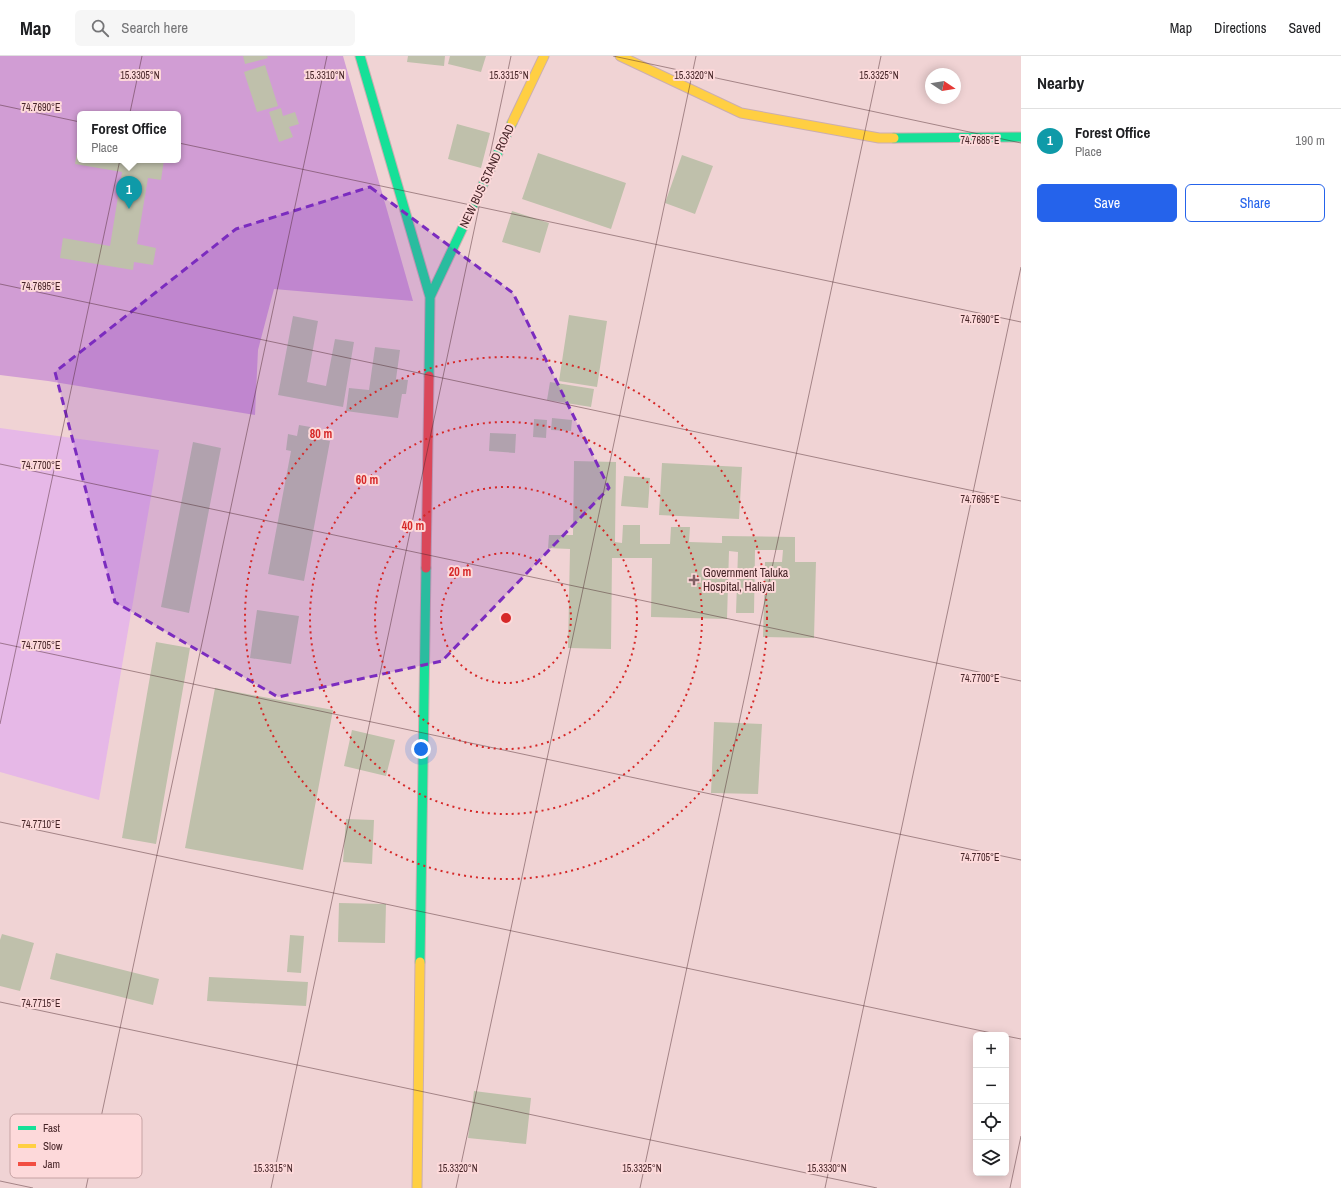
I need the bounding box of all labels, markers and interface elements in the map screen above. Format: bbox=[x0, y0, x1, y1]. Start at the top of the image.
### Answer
search box bbox=[75, 10, 355, 46]
text: Map bbox=[20, 15, 51, 41]
icon: search bbox=[89, 17, 111, 39]
text: Search here bbox=[121, 17, 188, 38]
text: Map bbox=[1170, 19, 1192, 37]
text: Directions bbox=[1214, 19, 1266, 37]
text: Saved bbox=[1288, 19, 1321, 37]
north arrow bbox=[925, 68, 961, 104]
text: 15.3305°N bbox=[120, 69, 160, 82]
text: 15.3310°N bbox=[305, 69, 345, 82]
text: 15.3315°N bbox=[489, 69, 529, 82]
text: 15.3320°N bbox=[674, 69, 714, 82]
text: 15.3325°N bbox=[859, 69, 899, 82]
text: Nearby bbox=[1037, 71, 1084, 94]
text: 74.7690°E bbox=[21, 101, 61, 114]
popup bbox=[77, 111, 181, 163]
text: Forest Office bbox=[91, 118, 167, 139]
street label: NEW BUS STAND ROAD bbox=[456, 122, 518, 230]
text: Forest Office bbox=[1075, 122, 1150, 143]
text: 1 bbox=[1047, 132, 1053, 149]
text: 190 m bbox=[1295, 132, 1325, 149]
text: 74.7685°E bbox=[960, 134, 1000, 147]
text: Place bbox=[91, 139, 118, 156]
text: Place bbox=[1075, 143, 1102, 160]
pin: 1 bbox=[116, 176, 142, 209]
button: Save bbox=[1037, 184, 1177, 222]
button: Share bbox=[1185, 184, 1325, 222]
text: 74.7695°E bbox=[21, 280, 61, 293]
text: 74.7690°E bbox=[960, 313, 1000, 326]
text: 80 m bbox=[310, 426, 332, 442]
text: 74.7700°E bbox=[21, 459, 61, 472]
text: 60 m bbox=[356, 472, 378, 488]
text: 74.7695°E bbox=[960, 493, 1000, 506]
text: 40 m bbox=[402, 518, 424, 534]
text: 20 m bbox=[449, 564, 471, 580]
place label: Government Taluka Hospital, Haliyal bbox=[703, 565, 789, 595]
marker: Government Taluka Hospital, Haliyal bbox=[688, 574, 700, 586]
centre of rings bbox=[499, 611, 513, 625]
text: 74.7705°E bbox=[21, 639, 61, 652]
text: 74.7700°E bbox=[960, 672, 1000, 685]
your location bbox=[411, 739, 431, 759]
text: 74.7710°E bbox=[21, 818, 61, 831]
text: 74.7705°E bbox=[960, 851, 1000, 864]
text: 74.7715°E bbox=[21, 997, 61, 1010]
map controls bbox=[973, 1032, 1009, 1176]
button: + bbox=[973, 1032, 1009, 1068]
button: − bbox=[973, 1068, 1009, 1104]
button: locate bbox=[973, 1104, 1009, 1140]
legend bbox=[10, 1114, 142, 1178]
text: Fast bbox=[43, 1121, 61, 1135]
text: Slow bbox=[43, 1139, 63, 1153]
button: layers bbox=[973, 1140, 1009, 1176]
text: Jam bbox=[43, 1157, 60, 1171]
text: 15.3315°N bbox=[253, 1162, 293, 1175]
text: 15.3320°N bbox=[438, 1162, 478, 1175]
text: 15.3325°N bbox=[622, 1162, 662, 1175]
text: 15.3330°N bbox=[807, 1162, 847, 1175]

